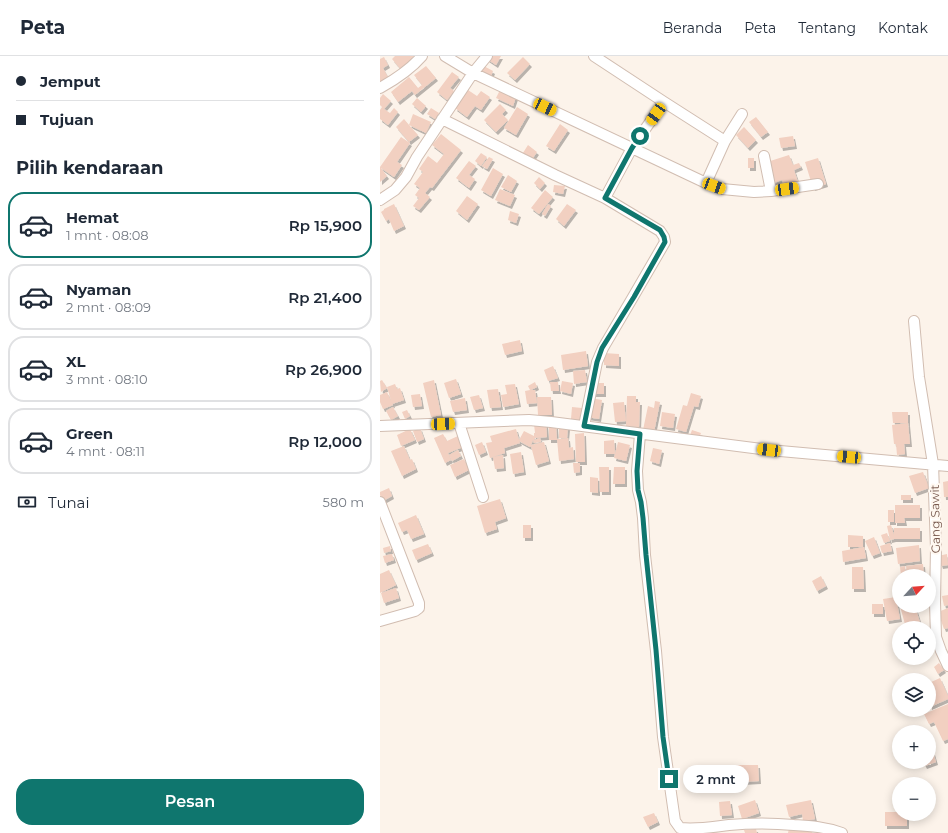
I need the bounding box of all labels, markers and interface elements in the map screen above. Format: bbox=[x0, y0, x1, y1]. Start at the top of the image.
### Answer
text: Peta bbox=[20, 16, 65, 39]
text: Beranda bbox=[663, 19, 722, 37]
text: Peta bbox=[744, 19, 776, 37]
text: Tentang bbox=[798, 19, 856, 37]
text: Kontak bbox=[878, 19, 928, 37]
text: Jemput bbox=[40, 72, 101, 91]
car bbox=[532, 96, 558, 118]
car bbox=[644, 101, 668, 127]
text: Tujuan bbox=[40, 110, 94, 129]
route start bbox=[631, 127, 649, 145]
text: Pilih kendaraan bbox=[16, 157, 163, 179]
car bbox=[701, 176, 727, 196]
car bbox=[774, 181, 800, 197]
icon: car bbox=[18, 207, 54, 243]
text: Hemat bbox=[66, 208, 119, 227]
text: Rp 15,900 bbox=[289, 216, 362, 235]
text: 1 mnt · 08:08 bbox=[66, 227, 149, 243]
icon: car bbox=[18, 279, 54, 315]
text: Nyaman bbox=[66, 280, 131, 299]
text: Rp 21,400 bbox=[288, 288, 362, 307]
text: 2 mnt · 08:09 bbox=[66, 299, 151, 315]
icon: car bbox=[18, 351, 54, 387]
text: XL bbox=[66, 352, 85, 371]
text: Rp 26,900 bbox=[285, 360, 362, 379]
text: 3 mnt · 08:10 bbox=[66, 371, 148, 387]
car bbox=[431, 418, 455, 430]
icon: car bbox=[18, 423, 54, 459]
text: Green bbox=[66, 424, 113, 443]
text: Rp 12,000 bbox=[288, 432, 362, 451]
text: 4 mnt · 08:11 bbox=[66, 443, 145, 459]
car bbox=[756, 443, 782, 457]
car bbox=[837, 450, 861, 464]
street label: Gang Sawit bbox=[927, 484, 943, 553]
icon: cash bbox=[16, 491, 38, 513]
text: Tunai bbox=[48, 493, 90, 512]
text: 580 m bbox=[323, 494, 364, 510]
north arrow bbox=[892, 569, 936, 613]
map controls bbox=[892, 569, 936, 821]
button: locate bbox=[892, 621, 936, 665]
button: layers bbox=[892, 673, 936, 717]
button: + bbox=[892, 725, 936, 769]
callout: 2 mnt bbox=[683, 765, 749, 793]
route end bbox=[660, 770, 678, 788]
text: 2 mnt bbox=[696, 771, 736, 787]
button: − bbox=[892, 777, 936, 821]
button: Pesan bbox=[16, 779, 364, 825]

